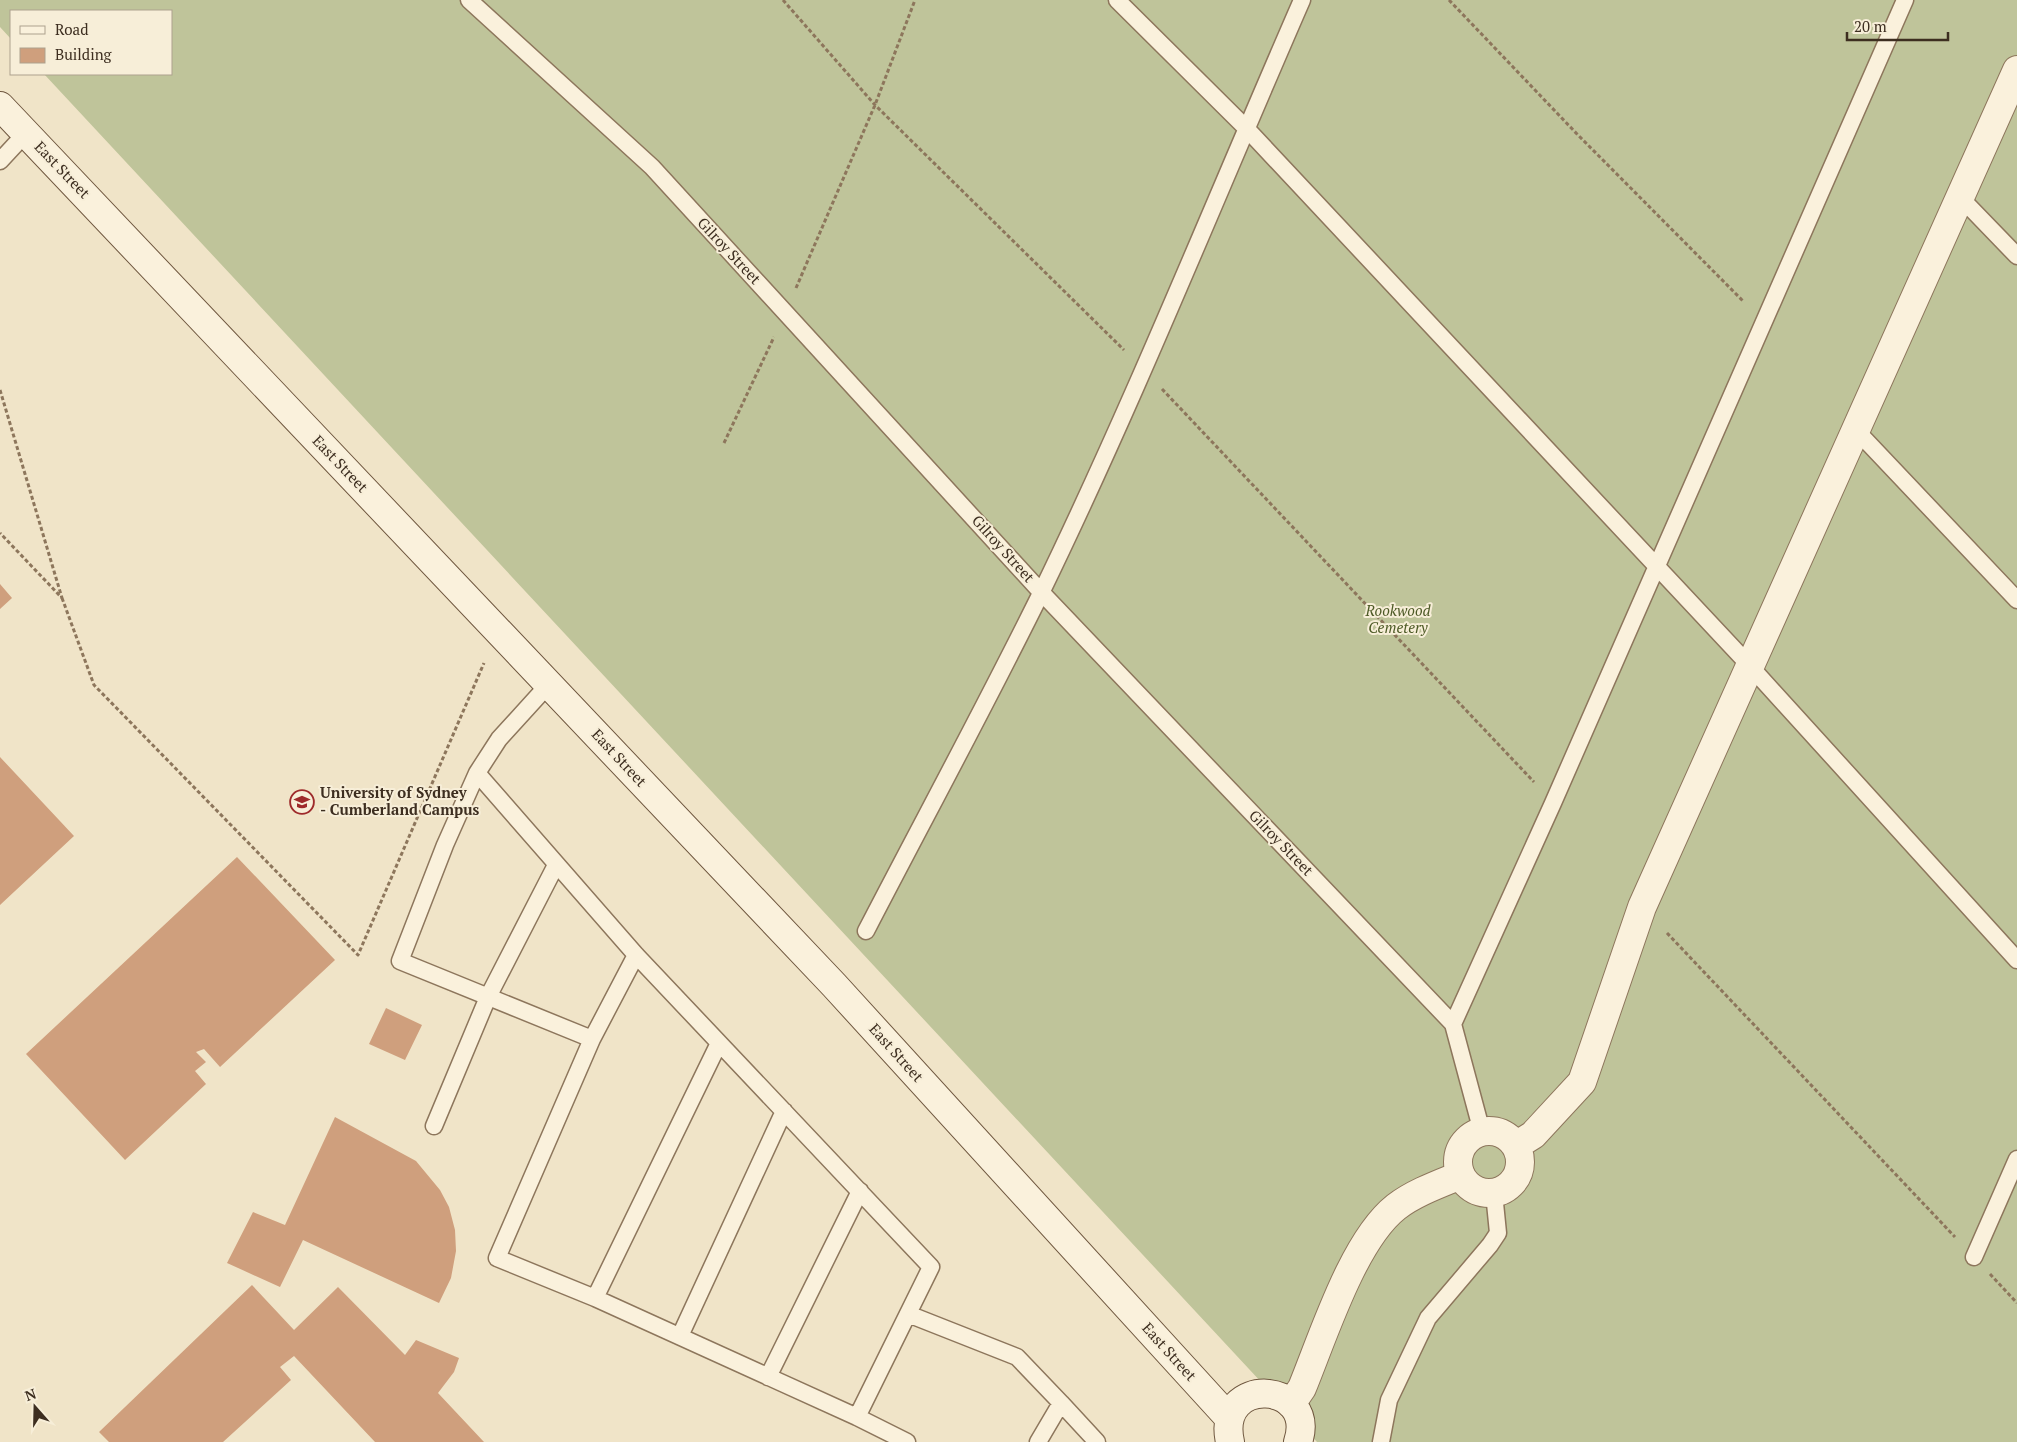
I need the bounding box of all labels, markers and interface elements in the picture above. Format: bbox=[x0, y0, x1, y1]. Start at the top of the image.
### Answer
legend bbox=[10, 10, 172, 75]
scale bar bbox=[1847, 10, 1948, 42]
text: 20 m bbox=[1854, 16, 1887, 36]
text: Road bbox=[55, 19, 88, 39]
text: Building bbox=[55, 44, 113, 64]
street label: East Street bbox=[31, 136, 95, 202]
street label: Gilroy Street bbox=[694, 213, 766, 288]
street label: East Street bbox=[309, 430, 373, 496]
street label: Gilroy Street bbox=[968, 510, 1040, 587]
park label: Rookwood Cemetery bbox=[1364, 600, 1432, 637]
street label: East Street bbox=[588, 724, 652, 791]
place label: University of Sydney - Cumberland Campus bbox=[320, 782, 480, 819]
school or university icon: University of Sydney - Cumberland Campus bbox=[289, 789, 315, 815]
street label: Gilroy Street bbox=[1245, 805, 1319, 880]
street label: East Street bbox=[865, 1019, 929, 1086]
street label: East Street bbox=[1138, 1318, 1202, 1385]
north arrow bbox=[10, 1382, 60, 1432]
text: N bbox=[22, 1383, 39, 1405]

